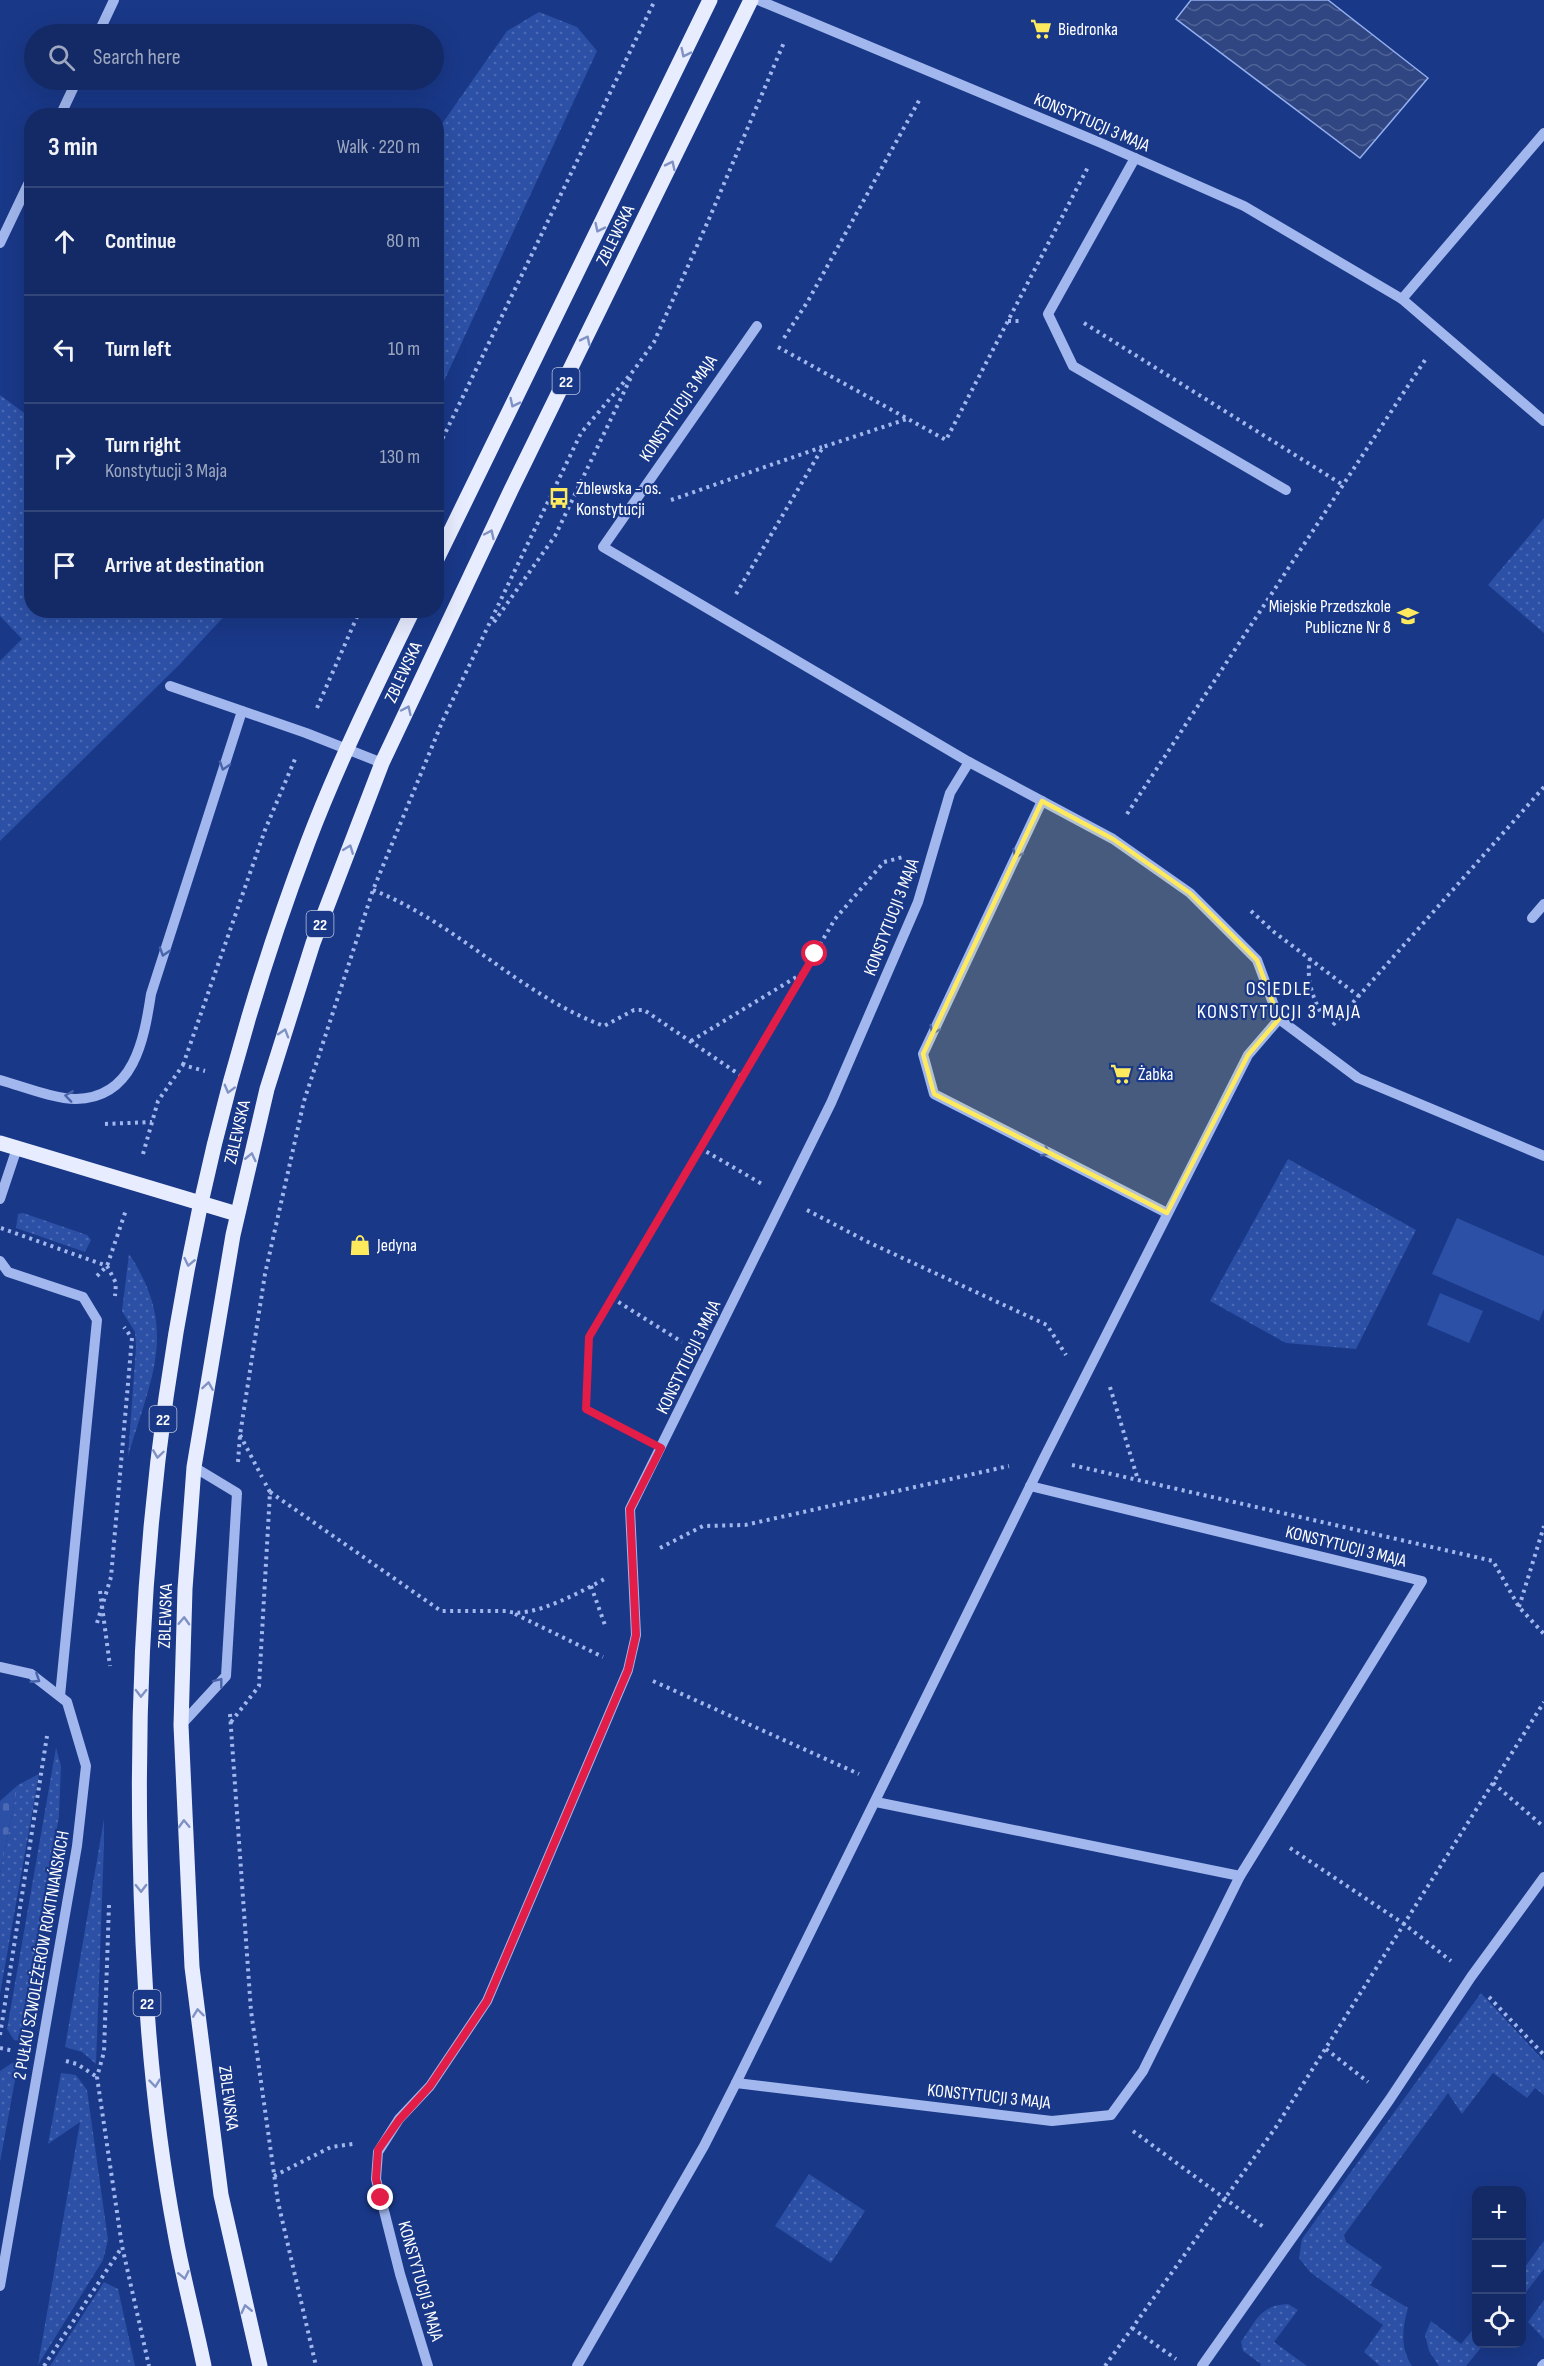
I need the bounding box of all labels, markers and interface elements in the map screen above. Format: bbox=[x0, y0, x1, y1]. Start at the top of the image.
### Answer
supermarket icon: Biedronka bbox=[1029, 17, 1053, 41]
place label: Biedronka bbox=[1058, 19, 1118, 40]
search box bbox=[24, 24, 444, 90]
icon: search bbox=[45, 41, 78, 74]
text: Search here bbox=[93, 44, 180, 71]
one-way arrow bbox=[680, 46, 692, 57]
street label: KONSTYTUCJI 3 MAJA bbox=[1031, 89, 1153, 156]
text: 3 min bbox=[48, 132, 98, 163]
text: Walk · 220 m bbox=[337, 135, 420, 159]
one-way arrow bbox=[663, 160, 675, 171]
street label: ZBLEWSKA bbox=[592, 201, 639, 269]
one-way arrow bbox=[595, 221, 607, 232]
icon: ahead bbox=[48, 225, 81, 258]
text: Continue bbox=[105, 228, 176, 255]
text: 80 m bbox=[386, 229, 420, 253]
icon: left bbox=[48, 333, 81, 366]
one-way arrow bbox=[578, 335, 590, 346]
text: Turn left bbox=[105, 336, 171, 363]
text: 10 m bbox=[388, 337, 420, 361]
street label: KONSTYTUCJI 3 MAJA bbox=[635, 351, 722, 466]
road number: 22 bbox=[552, 368, 580, 394]
one-way arrow bbox=[509, 397, 521, 408]
text: Turn right bbox=[105, 432, 181, 459]
icon: right bbox=[48, 441, 81, 474]
text: 130 m bbox=[380, 445, 420, 469]
text: Konstytucji 3 Maja bbox=[105, 459, 227, 483]
place label: Zblewska - os. Konstytucji bbox=[576, 478, 662, 520]
bus stop icon: Zblewska - os. Konstytucji bbox=[547, 486, 571, 510]
one-way arrow bbox=[483, 529, 495, 540]
icon: arrive bbox=[48, 549, 81, 582]
text: Arrive at destination bbox=[105, 552, 264, 579]
place label: Miejskie Przedszkole Publiczne Nr 8 bbox=[1269, 596, 1391, 638]
school or university icon: Miejskie Przedszkole Publiczne Nr 8 bbox=[1396, 604, 1420, 628]
street label: ZBLEWSKA bbox=[380, 638, 427, 706]
one-way arrow bbox=[400, 706, 412, 717]
one-way arrow bbox=[219, 760, 231, 771]
one-way arrow bbox=[341, 845, 354, 855]
one-way arrow bbox=[1013, 847, 1025, 858]
street label: KONSTYTUCJI 3 MAJA bbox=[859, 855, 924, 979]
road number: 22 bbox=[306, 911, 334, 937]
route start bbox=[801, 940, 827, 966]
one-way arrow bbox=[159, 946, 172, 957]
district label: OSIEDLE KONSTYTUCJI 3 MAJA bbox=[1197, 977, 1361, 1024]
one-way arrow bbox=[930, 1023, 942, 1034]
one-way arrow bbox=[277, 1028, 289, 1039]
supermarket icon: Żabka bbox=[1109, 1062, 1133, 1086]
place label: Żabka bbox=[1138, 1064, 1174, 1085]
one-way arrow bbox=[223, 1084, 236, 1094]
one-way arrow bbox=[64, 1091, 74, 1103]
street label: ZBLEWSKA bbox=[220, 1098, 255, 1166]
one-way arrow bbox=[1040, 1144, 1051, 1156]
one-way arrow bbox=[244, 1152, 257, 1162]
shop icon: Jedyna bbox=[348, 1233, 372, 1257]
place label: Jedyna bbox=[376, 1235, 417, 1256]
one-way arrow bbox=[183, 1256, 196, 1266]
street label: KONSTYTUCJI 3 MAJA bbox=[652, 1297, 725, 1418]
one-way arrow bbox=[201, 1381, 213, 1390]
road number: 22 bbox=[150, 1406, 176, 1432]
one-way arrow bbox=[152, 1450, 164, 1459]
street label: KONSTYTUCJI 3 MAJA bbox=[1283, 1521, 1409, 1572]
street label: ZBLEWSKA bbox=[154, 1583, 177, 1649]
one-way arrow bbox=[178, 1617, 190, 1626]
one-way arrow bbox=[30, 1671, 41, 1682]
one-way arrow bbox=[212, 1678, 223, 1689]
one-way arrow bbox=[134, 1689, 147, 1698]
one-way arrow bbox=[178, 1820, 191, 1829]
street label: 2 PUŁKU SZWOLEŻERÓW ROKITNIAŃSKICH bbox=[9, 1829, 74, 2081]
one-way arrow bbox=[134, 1884, 147, 1893]
road number: 22 bbox=[134, 1990, 160, 2016]
one-way arrow bbox=[192, 2009, 205, 2018]
street label: ZBLEWSKA bbox=[214, 2065, 243, 2132]
one-way arrow bbox=[148, 2078, 160, 2087]
street label: KONSTYTUCJI 3 MAJA bbox=[926, 2080, 1052, 2113]
route end bbox=[367, 2184, 393, 2210]
map controls bbox=[1472, 2186, 1526, 2348]
button: + bbox=[1472, 2186, 1526, 2240]
street label: KONSTYTUCJI 3 MAJA bbox=[393, 2219, 448, 2344]
button: − bbox=[1472, 2240, 1526, 2294]
one-way arrow bbox=[177, 2270, 190, 2280]
button: locate bbox=[1472, 2294, 1526, 2348]
one-way arrow bbox=[240, 2304, 253, 2314]

